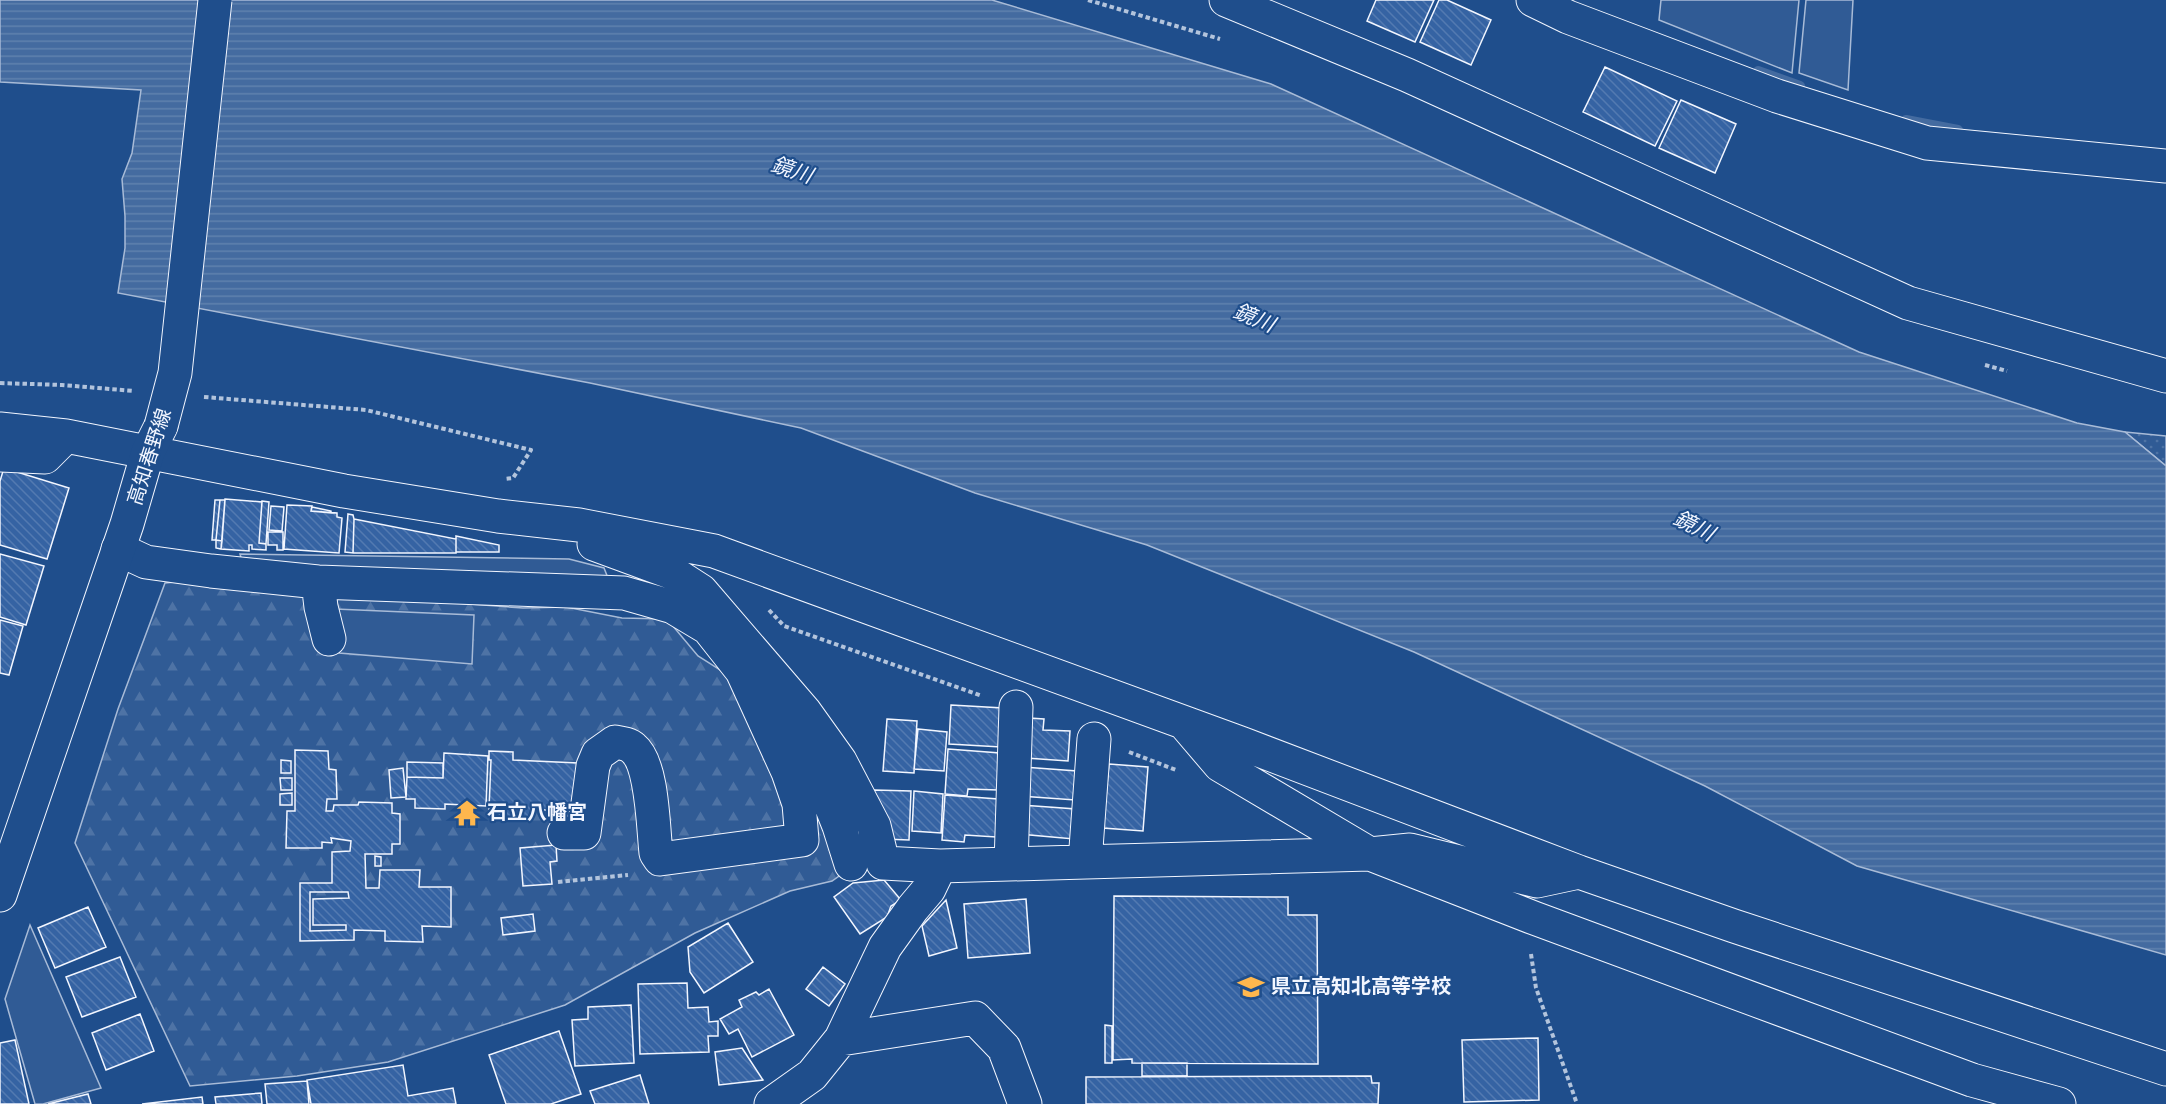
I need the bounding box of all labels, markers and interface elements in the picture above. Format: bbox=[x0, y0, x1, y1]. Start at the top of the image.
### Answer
water label: 鏡川 bbox=[767, 149, 819, 191]
water label: 鏡川 bbox=[1229, 296, 1281, 341]
street label: 高知春野線 bbox=[121, 405, 179, 509]
water label: 鏡川 bbox=[1669, 503, 1721, 550]
temple icon: 石立八幡宮 bbox=[452, 798, 482, 828]
place label: 石立八幡宮 bbox=[487, 799, 587, 827]
school or university icon: 県立高知北高等学校 bbox=[1236, 972, 1266, 1002]
place label: 県立高知北高等学校 bbox=[1271, 973, 1451, 1001]

